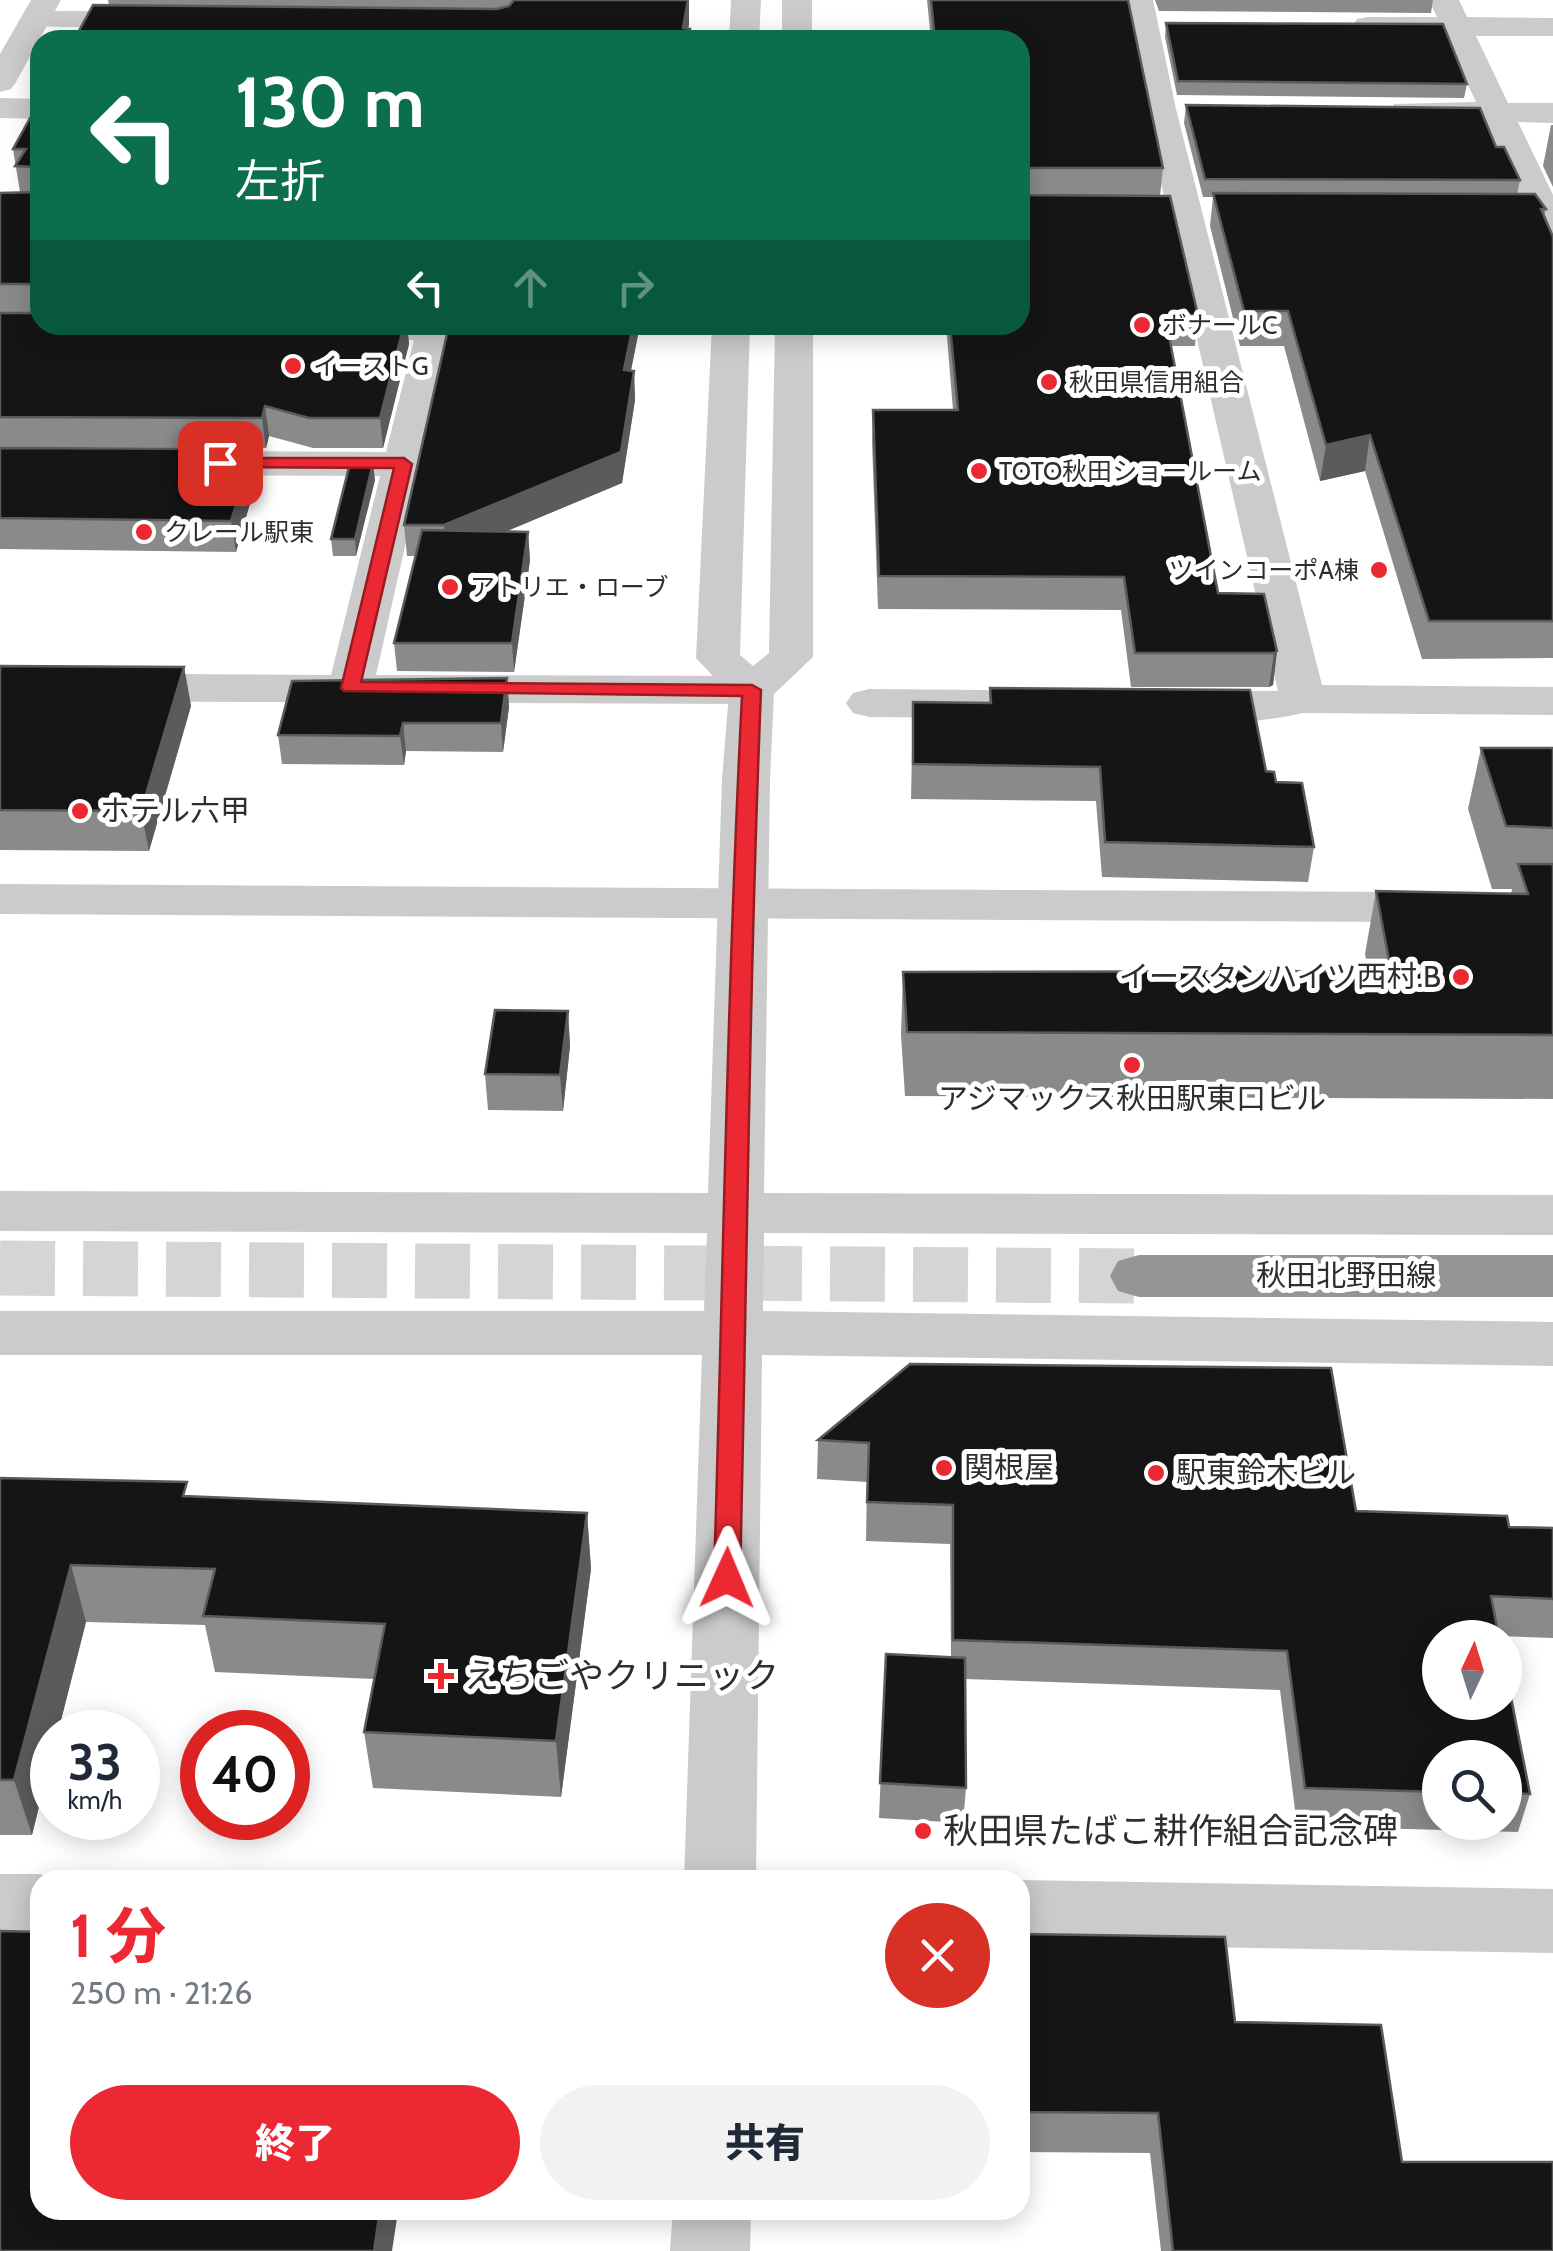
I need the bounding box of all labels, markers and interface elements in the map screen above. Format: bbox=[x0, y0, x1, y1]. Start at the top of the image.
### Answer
text: 130 m bbox=[235, 59, 425, 145]
icon: left bbox=[70, 70, 200, 200]
text: 左折 bbox=[235, 154, 325, 208]
icon: left bbox=[398, 260, 453, 315]
icon: ahead bbox=[503, 260, 558, 315]
icon: right bbox=[608, 260, 663, 315]
place label: ボナールC bbox=[1162, 310, 1277, 340]
marker: ボナールC bbox=[1131, 314, 1153, 336]
place label: イーストG bbox=[313, 351, 429, 381]
marker: イーストG bbox=[282, 355, 304, 377]
place label: 秋田県信用組合 bbox=[1069, 367, 1244, 397]
marker: 秋田県信用組合 bbox=[1038, 371, 1060, 393]
pin bbox=[178, 421, 263, 506]
icon: arrive bbox=[193, 436, 248, 491]
place label: TOTO秋田ショールーム bbox=[999, 456, 1262, 486]
marker: TOTO秋田ショールーム bbox=[968, 460, 990, 482]
place label: クレール駅東 bbox=[164, 517, 314, 547]
marker: クレール駅東 bbox=[133, 521, 155, 543]
place label: ツインコーポA棟 bbox=[1169, 555, 1359, 585]
marker: ツインコーポA棟 bbox=[1368, 559, 1390, 581]
place label: アトリエ・ローブ bbox=[470, 572, 669, 602]
marker: アトリエ・ローブ bbox=[439, 576, 461, 598]
place label: ホテル六甲 bbox=[100, 792, 250, 829]
marker: ホテル六甲 bbox=[69, 800, 91, 822]
place label: イースタンハイツ西村.B bbox=[1119, 958, 1441, 995]
marker: イースタンハイツ西村.B bbox=[1450, 966, 1472, 988]
marker: アジマックス秋田駅東口ビル bbox=[1121, 1054, 1143, 1076]
place label: アジマックス秋田駅東口ビル bbox=[938, 1080, 1326, 1117]
street label: 秋田北野田線 bbox=[1256, 1257, 1436, 1294]
place label: 関根屋 bbox=[964, 1449, 1054, 1486]
place label: 駅東鈴木ビル bbox=[1176, 1454, 1356, 1491]
marker: 関根屋 bbox=[933, 1457, 955, 1479]
marker: 駅東鈴木ビル bbox=[1145, 1462, 1167, 1484]
position arrow bbox=[675, 1526, 779, 1630]
north arrow bbox=[1422, 1620, 1522, 1720]
map controls bbox=[1422, 1620, 1522, 1840]
place label: えちごやクリニック bbox=[464, 1654, 779, 1697]
marker: えちごやクリニック bbox=[428, 1663, 454, 1689]
speed limit sign: 40 bbox=[180, 1710, 310, 1840]
text: 33 bbox=[68, 1732, 122, 1793]
button: search bbox=[1422, 1740, 1522, 1840]
text: km/h bbox=[68, 1785, 122, 1815]
place label: 秋田県たばこ耕作組合記念碑 bbox=[943, 1809, 1398, 1852]
marker: 秋田県たばこ耕作組合記念碑 bbox=[912, 1820, 934, 1842]
text: 1 分 bbox=[70, 1899, 166, 1972]
button: close bbox=[885, 1903, 990, 2008]
text: 250 m · 21:26 bbox=[70, 1973, 253, 2012]
button: 終了 bbox=[70, 2085, 520, 2200]
button: 共有 bbox=[540, 2085, 990, 2200]

